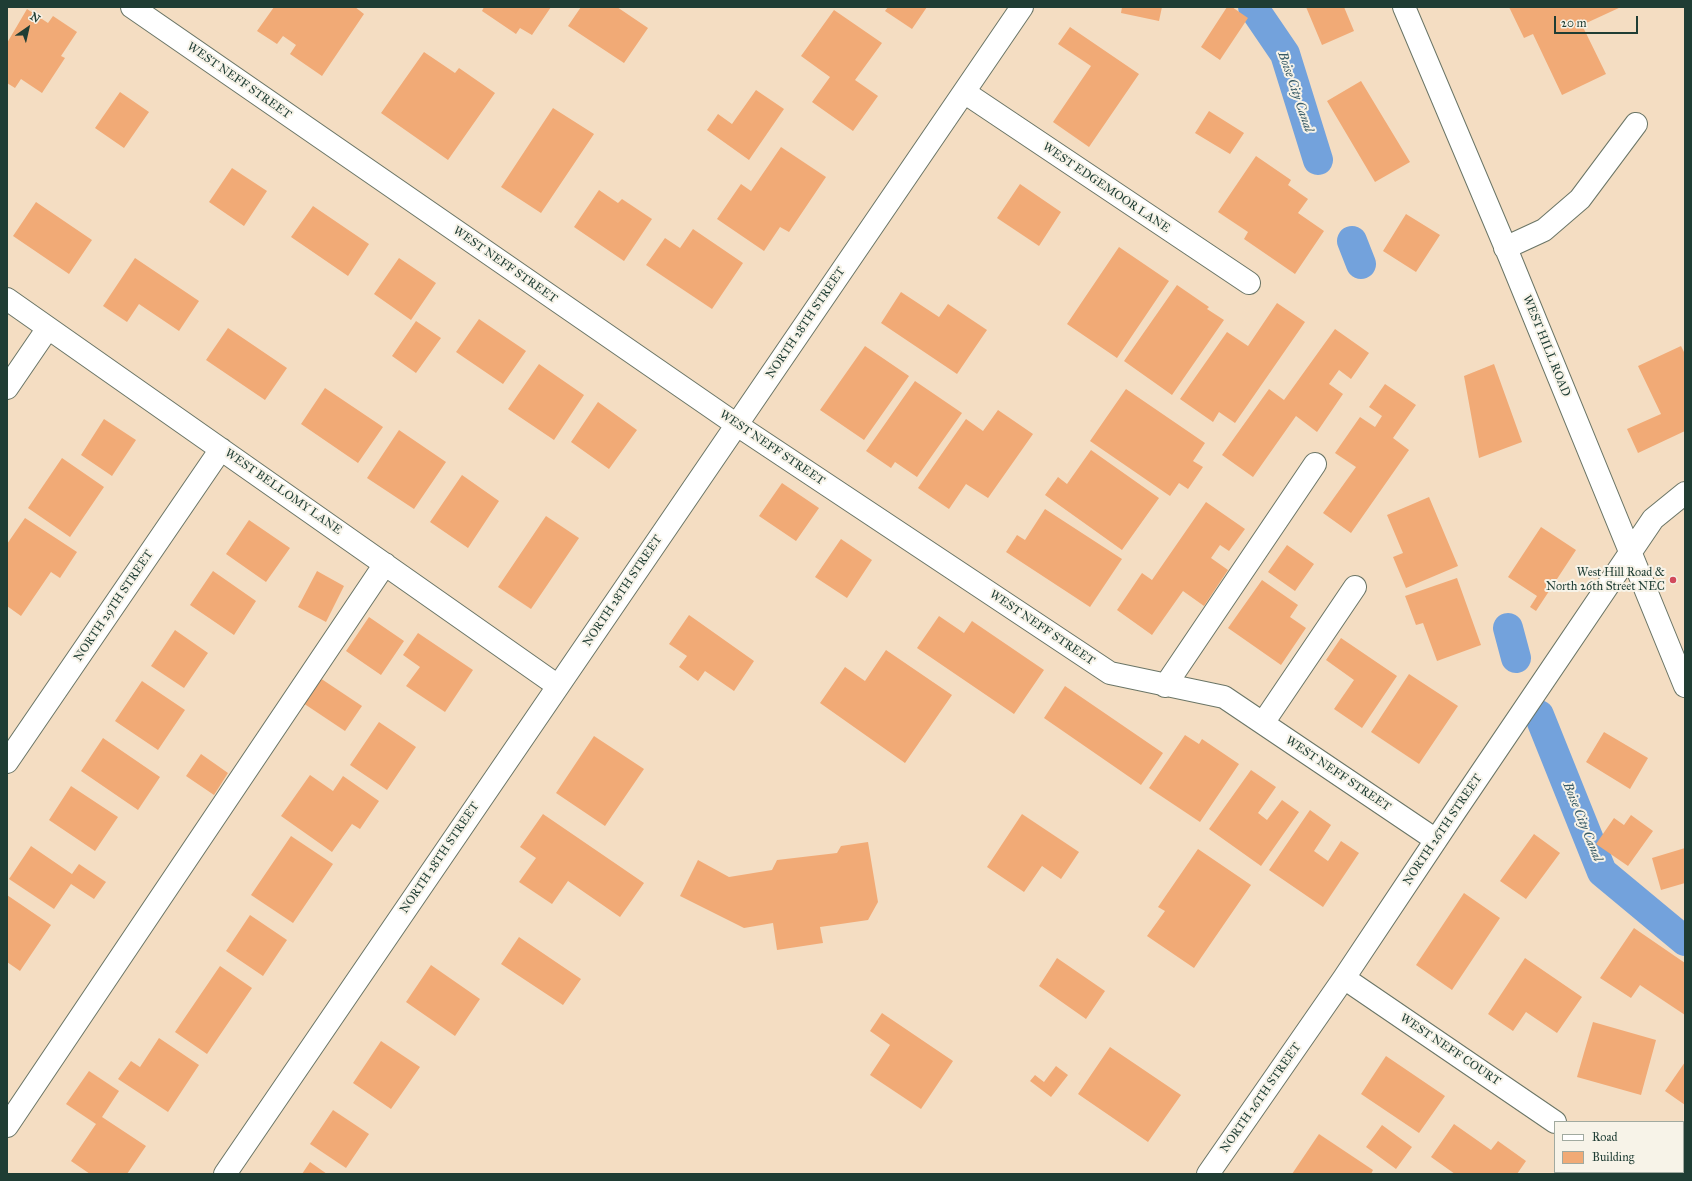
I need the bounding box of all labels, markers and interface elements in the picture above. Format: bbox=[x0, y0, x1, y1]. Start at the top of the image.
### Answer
north arrow bbox=[8, 8, 48, 48]
scale bar bbox=[1556, 8, 1640, 34]
text: N bbox=[27, 10, 42, 26]
text: 20 m bbox=[1561, 16, 1587, 30]
street label: WEST NEFF STREET bbox=[184, 40, 294, 122]
water label: Boise City Canal bbox=[1274, 50, 1316, 134]
street label: WEST EDGEMOOR LANE bbox=[1040, 140, 1172, 236]
street label: WEST NEFF STREET bbox=[450, 224, 560, 306]
street label: NORTH 28TH STREET bbox=[763, 265, 849, 381]
street label: WEST HILL ROAD bbox=[1519, 293, 1573, 399]
street label: WEST NEFF STREET bbox=[717, 407, 827, 489]
street label: WEST BELLOMY LANE bbox=[222, 446, 344, 538]
street label: NORTH 28TH STREET bbox=[580, 533, 666, 649]
street label: NORTH 29TH STREET bbox=[71, 548, 157, 664]
place label: West Hill Road & North 26th Street NEC bbox=[1546, 566, 1665, 594]
marker: West Hill Road & North 26th Street NEC bbox=[1668, 575, 1678, 585]
street label: WEST NEFF STREET bbox=[987, 587, 1097, 669]
street label: WEST NEFF STREET bbox=[1283, 733, 1393, 815]
street label: NORTH 26TH STREET bbox=[1400, 772, 1486, 888]
water label: Boise City Canal bbox=[1559, 780, 1605, 864]
street label: NORTH 28TH STREET bbox=[397, 800, 483, 916]
street label: WEST NEFF COURT bbox=[1397, 1011, 1503, 1089]
street label: NORTH 26TH STREET bbox=[1218, 1040, 1304, 1156]
legend bbox=[1554, 1121, 1684, 1173]
text: Road bbox=[1592, 1130, 1618, 1144]
text: Building bbox=[1592, 1150, 1634, 1164]

